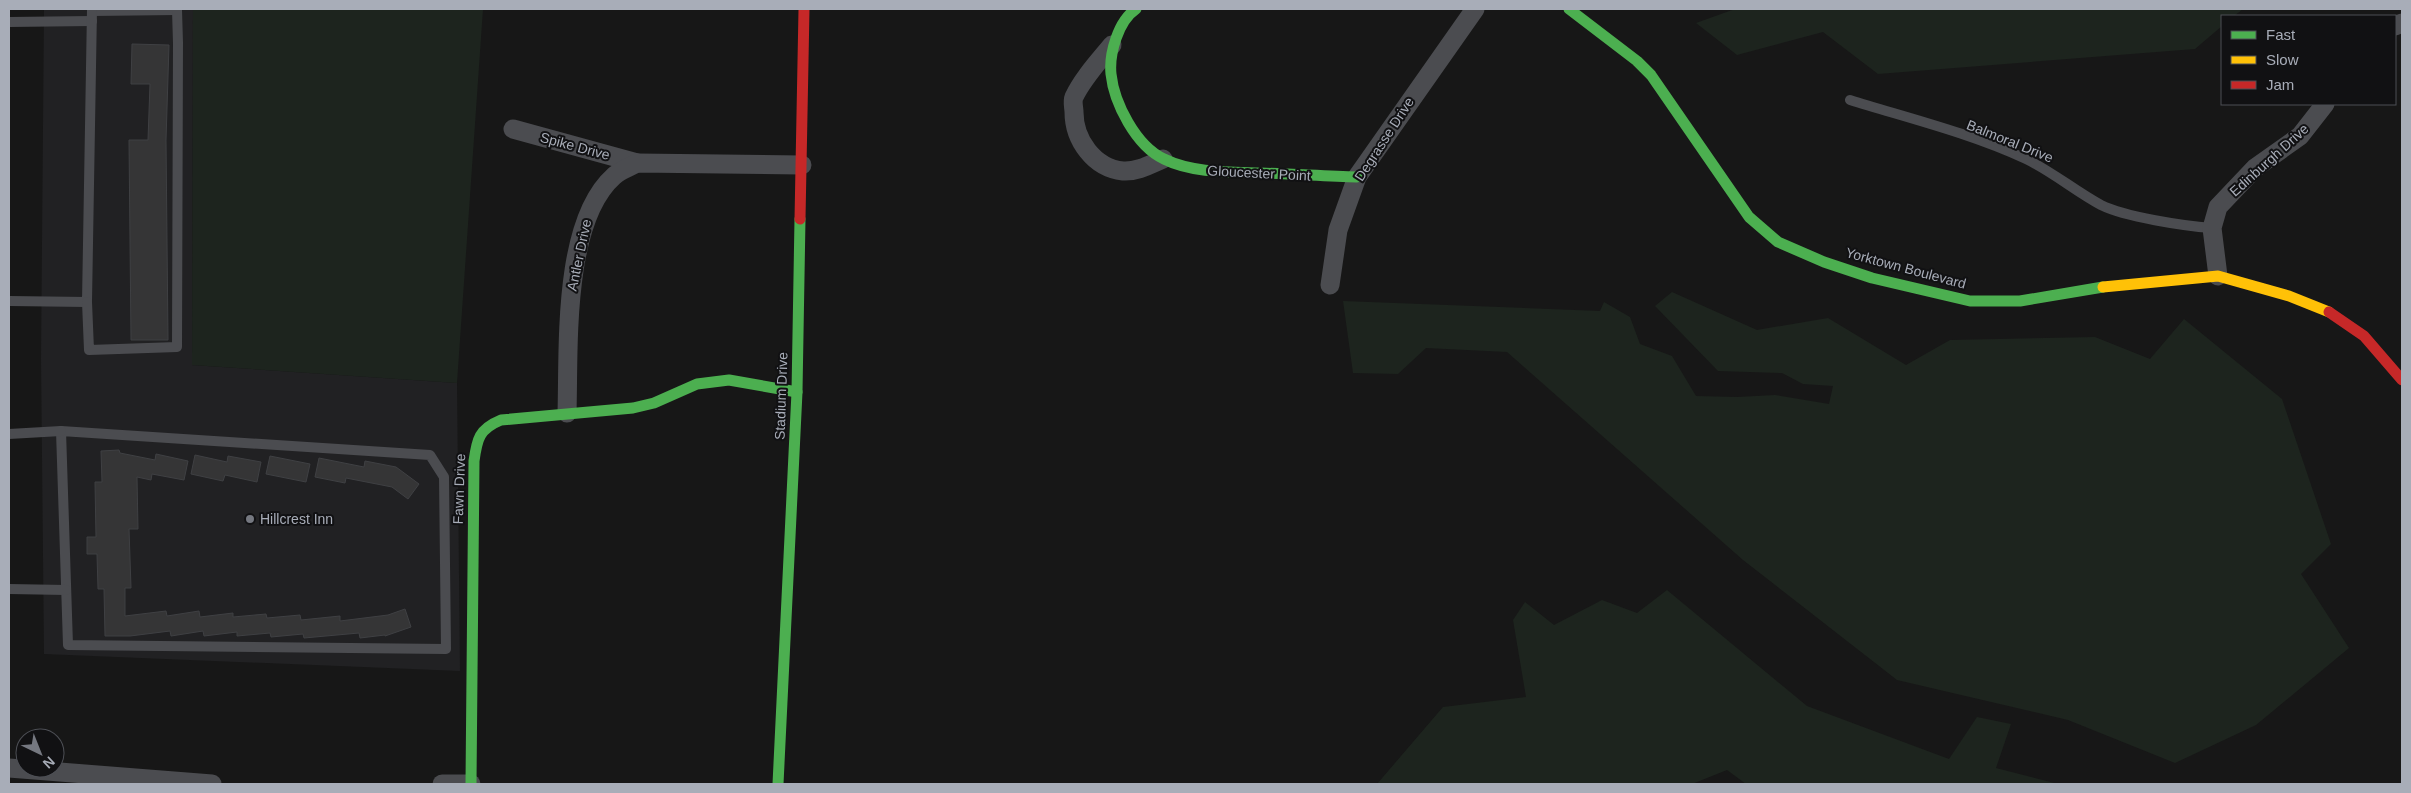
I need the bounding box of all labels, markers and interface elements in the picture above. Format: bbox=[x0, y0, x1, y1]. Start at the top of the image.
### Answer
legend bbox=[2221, 15, 2396, 105]
text: Fast bbox=[2266, 26, 2296, 43]
text: Slow bbox=[2266, 51, 2299, 68]
text: Jam bbox=[2266, 76, 2294, 93]
street label: Degrasse Drive bbox=[1351, 94, 1417, 184]
street label: Balmoral Drive bbox=[1964, 116, 2056, 166]
street label: Edinburgh Drive bbox=[2226, 120, 2312, 200]
street label: Spike Drive bbox=[538, 129, 612, 163]
street label: Gloucester Point bbox=[1207, 162, 1311, 184]
street label: Antler Drive bbox=[564, 217, 594, 292]
street label: Yorktown Boulevard bbox=[1844, 244, 1968, 292]
street label: Stadium Drive bbox=[771, 352, 791, 440]
street label: Fawn Drive bbox=[450, 453, 468, 525]
place label: Hillcrest Inn bbox=[260, 511, 333, 527]
marker: Hillcrest Inn bbox=[244, 513, 256, 525]
north arrow bbox=[15, 728, 65, 778]
text: N bbox=[40, 753, 58, 772]

